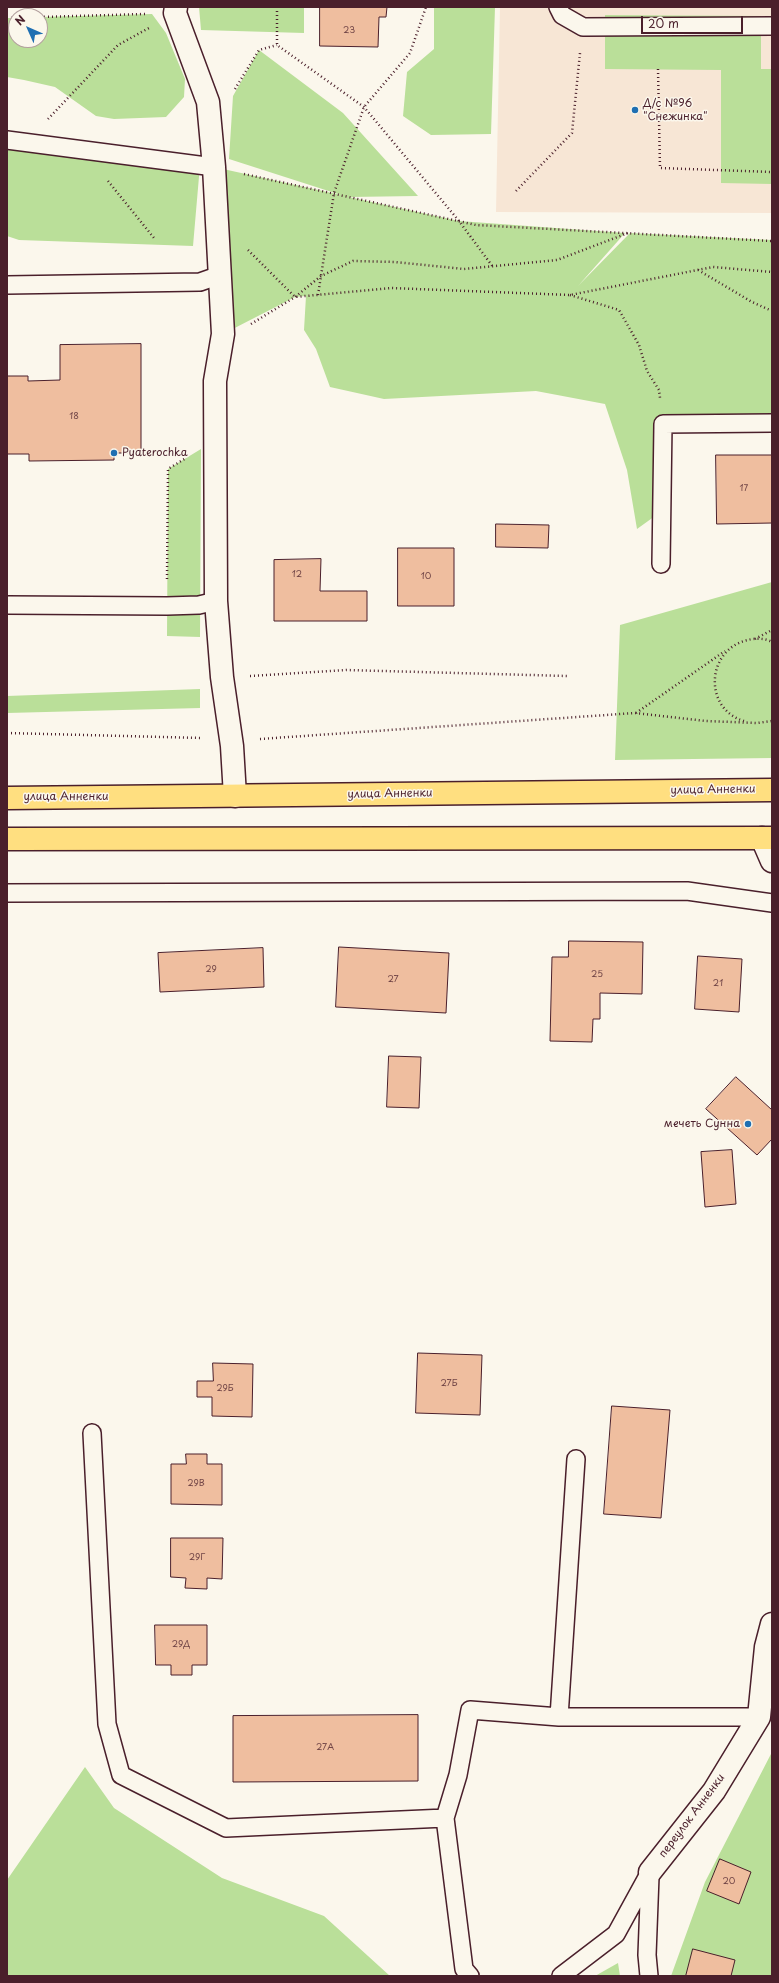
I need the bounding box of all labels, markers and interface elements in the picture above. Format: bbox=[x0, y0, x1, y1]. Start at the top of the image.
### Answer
north arrow bbox=[8, 8, 48, 48]
scale bar bbox=[643, 8, 745, 34]
text: N bbox=[11, 11, 29, 29]
text: 20 m bbox=[648, 14, 679, 32]
house number: 23 bbox=[343, 26, 355, 36]
place label: Д/с №96 "Снежинка" bbox=[643, 97, 707, 123]
marker: Д/с №96 "Снежинка" bbox=[630, 105, 640, 115]
house number: 18 bbox=[69, 412, 79, 422]
place label: Pyaterochka bbox=[122, 446, 188, 460]
marker: Pyaterochka bbox=[109, 448, 119, 458]
house number: 17 bbox=[740, 484, 748, 494]
house number: 12 bbox=[292, 570, 302, 580]
house number: 10 bbox=[421, 572, 431, 582]
street label: улица Анненки bbox=[670, 783, 756, 797]
street label: улица Анненки bbox=[347, 787, 433, 801]
street label: улица Анненки bbox=[24, 790, 108, 804]
house number: 29 bbox=[205, 965, 217, 975]
house number: 25 bbox=[591, 970, 603, 980]
house number: 27 bbox=[387, 975, 399, 985]
house number: 21 bbox=[713, 979, 723, 989]
place label: мечеть Сунна bbox=[664, 1117, 740, 1131]
marker: мечеть Сунна bbox=[743, 1119, 753, 1129]
house number: 27Б bbox=[440, 1379, 458, 1389]
house number: 29Б bbox=[216, 1384, 234, 1394]
house number: 29В bbox=[187, 1479, 205, 1489]
house number: 29Г bbox=[189, 1553, 205, 1563]
house number: 29Д bbox=[172, 1640, 190, 1650]
house number: 27А bbox=[316, 1743, 334, 1753]
street label: переулок Анненки bbox=[656, 1772, 728, 1860]
house number: 20 bbox=[723, 1877, 735, 1887]

